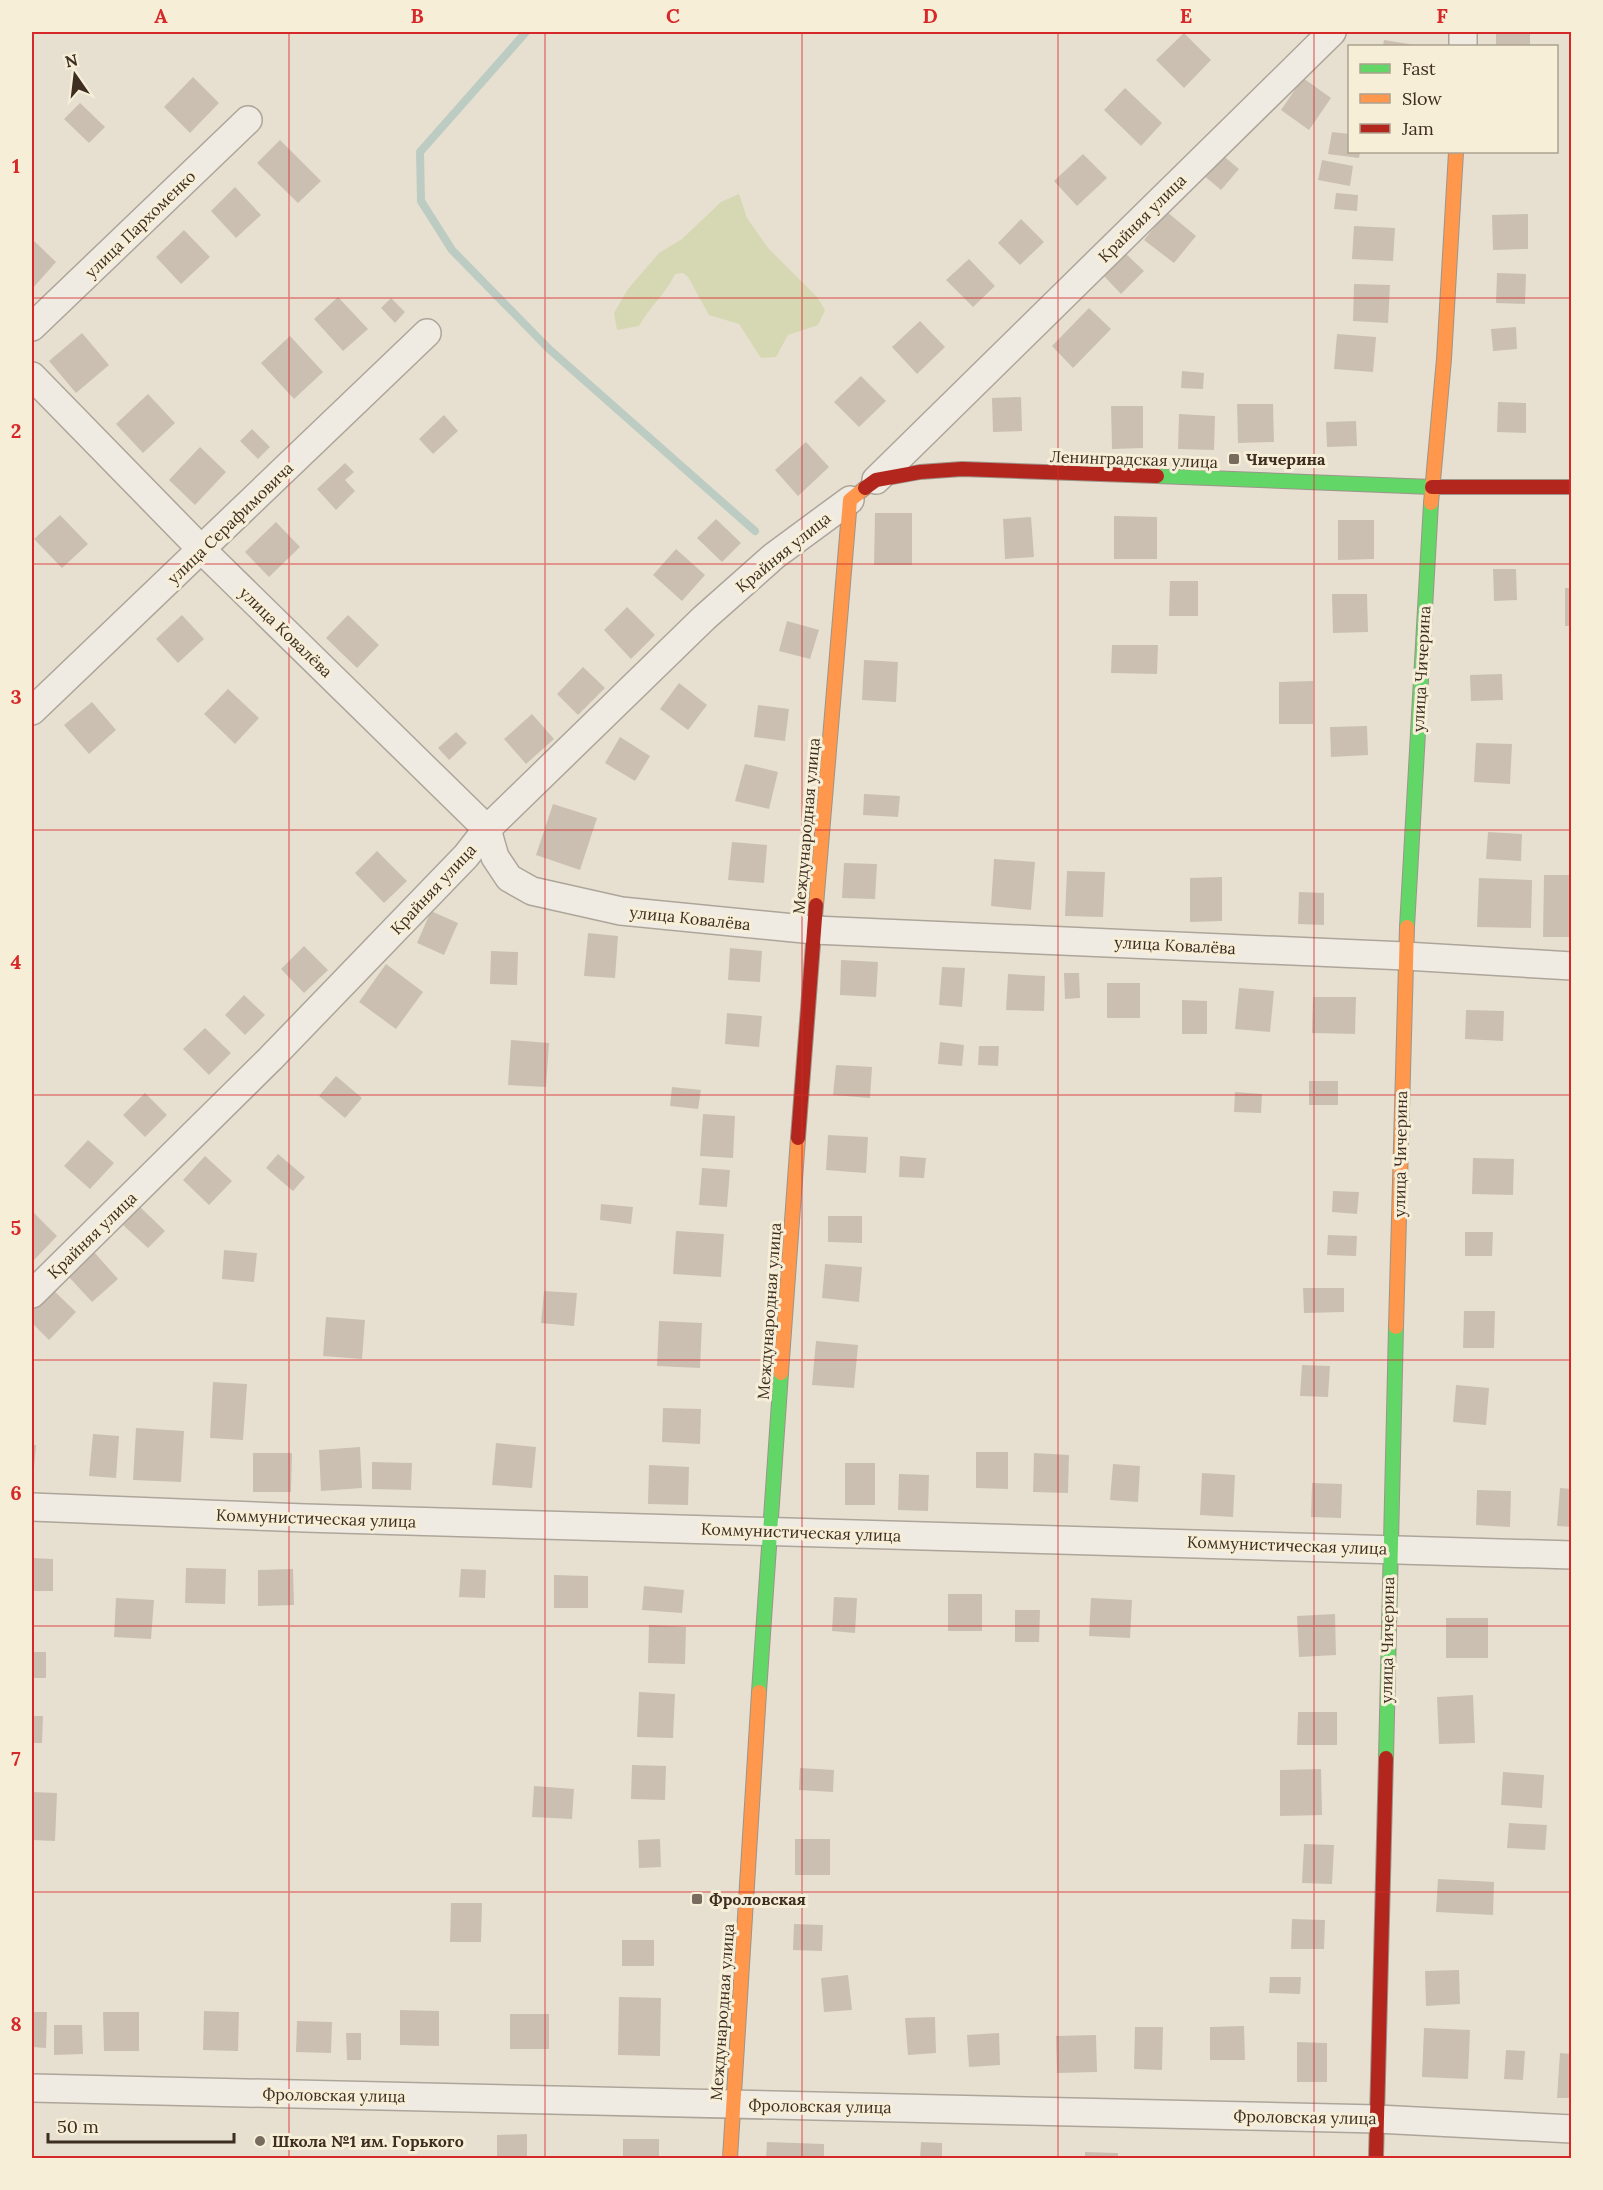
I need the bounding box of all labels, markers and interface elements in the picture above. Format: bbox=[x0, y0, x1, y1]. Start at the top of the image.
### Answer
text: A bbox=[154, 3, 168, 28]
text: B bbox=[410, 3, 424, 28]
text: C bbox=[666, 3, 680, 28]
text: D bbox=[922, 3, 938, 28]
text: E bbox=[1180, 3, 1192, 28]
text: F bbox=[1436, 3, 1448, 28]
north arrow bbox=[45, 45, 105, 105]
legend bbox=[1348, 45, 1558, 153]
text: N bbox=[63, 49, 80, 72]
text: Fast bbox=[1402, 57, 1436, 80]
text: Slow bbox=[1402, 87, 1442, 110]
text: Jam bbox=[1401, 117, 1434, 140]
text: 1 bbox=[12, 153, 20, 178]
street label: улица Пархоменко bbox=[80, 166, 200, 282]
street label: Крайняя улица bbox=[1094, 170, 1190, 266]
text: 2 bbox=[11, 418, 21, 443]
street label: Ленинградская улица bbox=[1050, 446, 1218, 472]
place label: Чичерина bbox=[1246, 449, 1326, 469]
marker: Чичерина bbox=[1227, 452, 1241, 466]
street label: улица Серафимовича bbox=[163, 458, 297, 588]
street label: Крайняя улица bbox=[731, 508, 835, 596]
street label: улица Ковалёва bbox=[235, 583, 337, 681]
street label: улица Чичерина bbox=[1408, 605, 1434, 733]
text: 3 bbox=[10, 684, 22, 709]
street label: Международная улица bbox=[788, 737, 824, 915]
street label: Крайняя улица bbox=[386, 840, 480, 938]
street label: улица Ковалёва bbox=[628, 902, 752, 934]
street label: улица Ковалёва bbox=[1114, 932, 1236, 958]
text: 4 bbox=[11, 949, 22, 974]
street label: улица Чичерина bbox=[1389, 1090, 1411, 1218]
street label: Крайняя улица bbox=[43, 1187, 141, 1283]
text: 5 bbox=[11, 1215, 22, 1240]
street label: Международная улица bbox=[753, 1222, 785, 1400]
text: 6 bbox=[10, 1480, 22, 1505]
street label: Коммунистическая улица bbox=[216, 1505, 416, 1531]
street label: Коммунистическая улица bbox=[701, 1519, 901, 1545]
street label: Коммунистическая улица bbox=[1187, 1532, 1387, 1558]
street label: улица Чичерина bbox=[1376, 1576, 1398, 1704]
text: 7 bbox=[11, 1746, 21, 1771]
place label: Фроловская bbox=[709, 1889, 806, 1909]
marker: Фроловская bbox=[690, 1892, 704, 1906]
street label: Международная улица bbox=[706, 1923, 738, 2101]
text: 8 bbox=[10, 2011, 22, 2036]
street label: Фроловская улица bbox=[262, 2084, 406, 2106]
street label: Фроловская улица bbox=[748, 2095, 892, 2117]
scale bar bbox=[48, 2106, 234, 2144]
street label: Фроловская улица bbox=[1233, 2106, 1377, 2128]
text: 50 m bbox=[57, 2115, 99, 2138]
place label: Школа №1 им. Горького bbox=[272, 2131, 464, 2151]
marker: Школа №1 им. Горького bbox=[253, 2134, 267, 2148]

